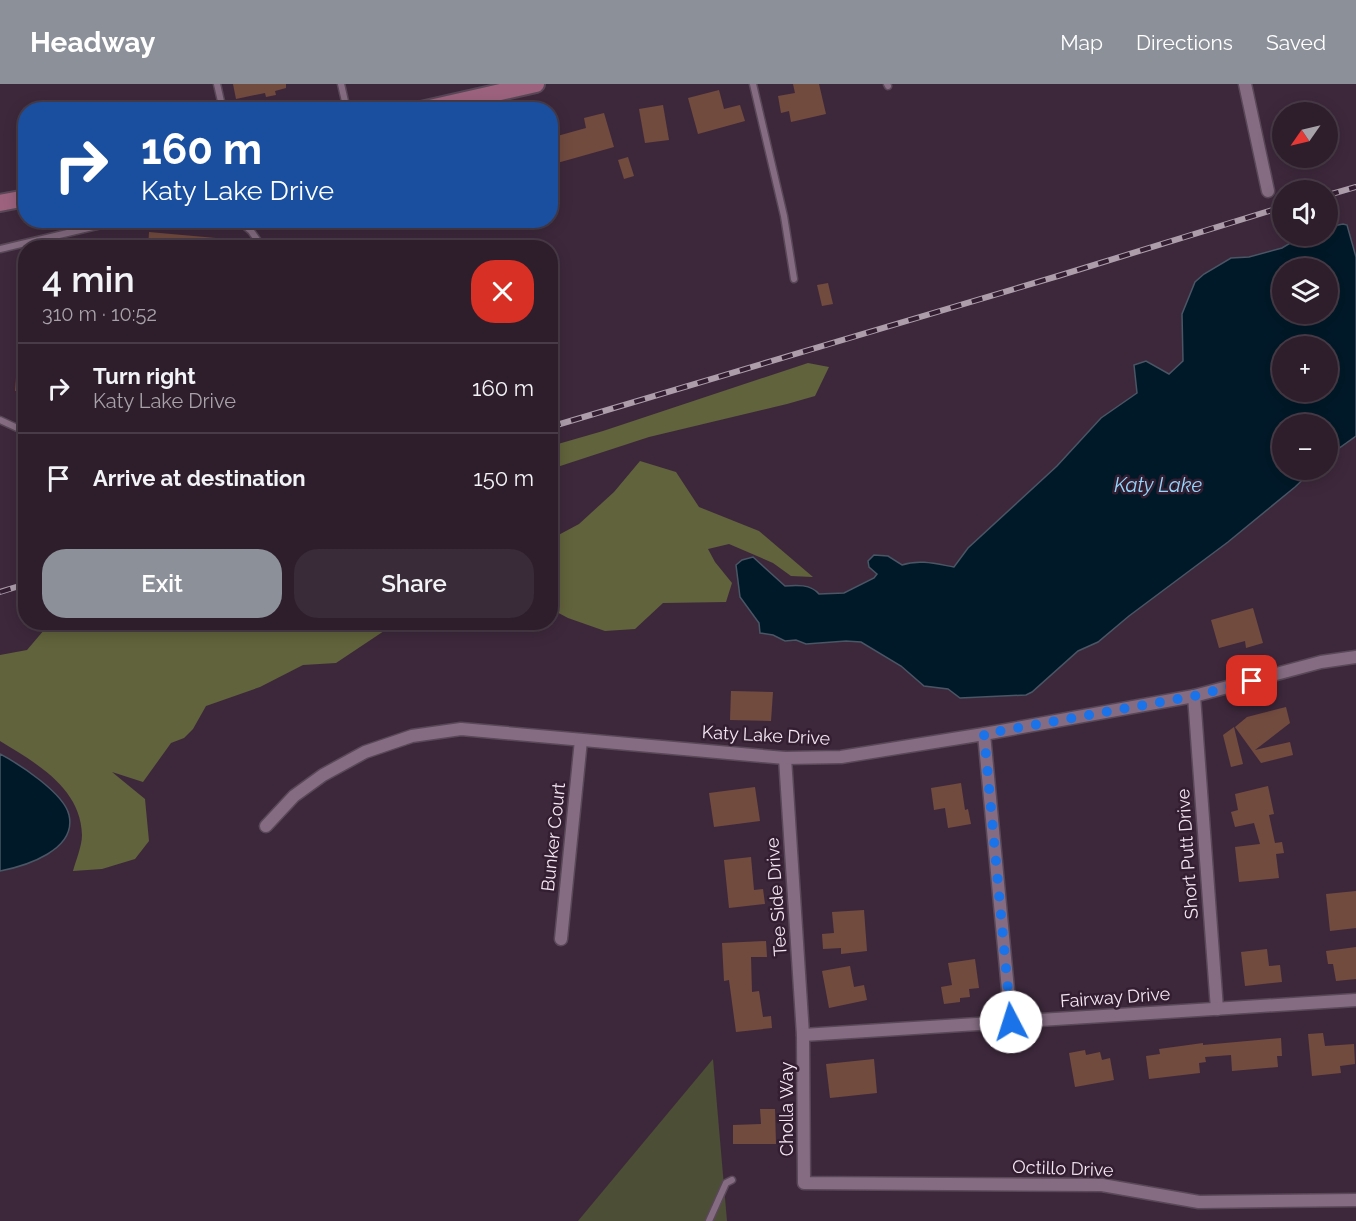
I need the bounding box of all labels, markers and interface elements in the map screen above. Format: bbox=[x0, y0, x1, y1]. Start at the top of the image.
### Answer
text: Headway bbox=[30, 26, 155, 59]
text: Map bbox=[1060, 30, 1103, 55]
text: Directions bbox=[1136, 30, 1233, 55]
text: Saved bbox=[1266, 30, 1326, 55]
north arrow bbox=[1272, 102, 1338, 168]
map controls bbox=[1272, 102, 1338, 480]
text: 160 m bbox=[141, 125, 262, 174]
icon: right bbox=[42, 126, 120, 204]
text: Katy Lake Drive bbox=[141, 175, 334, 206]
button: sound bbox=[1272, 180, 1338, 246]
text: 4 min bbox=[42, 258, 135, 300]
button: layers bbox=[1272, 258, 1338, 324]
button: close bbox=[471, 260, 534, 323]
text: 310 m · 10:52 bbox=[42, 302, 157, 326]
button: + bbox=[1272, 336, 1338, 402]
text: Turn right bbox=[93, 363, 196, 389]
icon: right bbox=[42, 372, 75, 405]
text: 160 m bbox=[472, 375, 534, 401]
text: Katy Lake Drive bbox=[93, 389, 236, 413]
button: − bbox=[1272, 414, 1338, 480]
icon: arrive bbox=[42, 462, 75, 495]
text: Arrive at destination bbox=[93, 465, 306, 491]
text: 150 m bbox=[473, 465, 534, 491]
water label: Katy Lake bbox=[1114, 473, 1202, 497]
button: Exit bbox=[42, 549, 282, 618]
button: Share bbox=[294, 549, 534, 618]
pin bbox=[1226, 655, 1277, 706]
icon: arrive bbox=[1235, 664, 1268, 697]
street label: Katy Lake Drive bbox=[701, 721, 831, 749]
street label: Bunker Court bbox=[537, 782, 569, 892]
street label: Short Putt Drive bbox=[1172, 788, 1202, 920]
street label: Tee Side Drive bbox=[761, 837, 791, 957]
street label: Fairway Drive bbox=[1059, 983, 1171, 1011]
position arrow bbox=[979, 990, 1043, 1054]
street label: Cholla Way bbox=[776, 1062, 797, 1156]
street label: Octillo Drive bbox=[1012, 1156, 1114, 1180]

